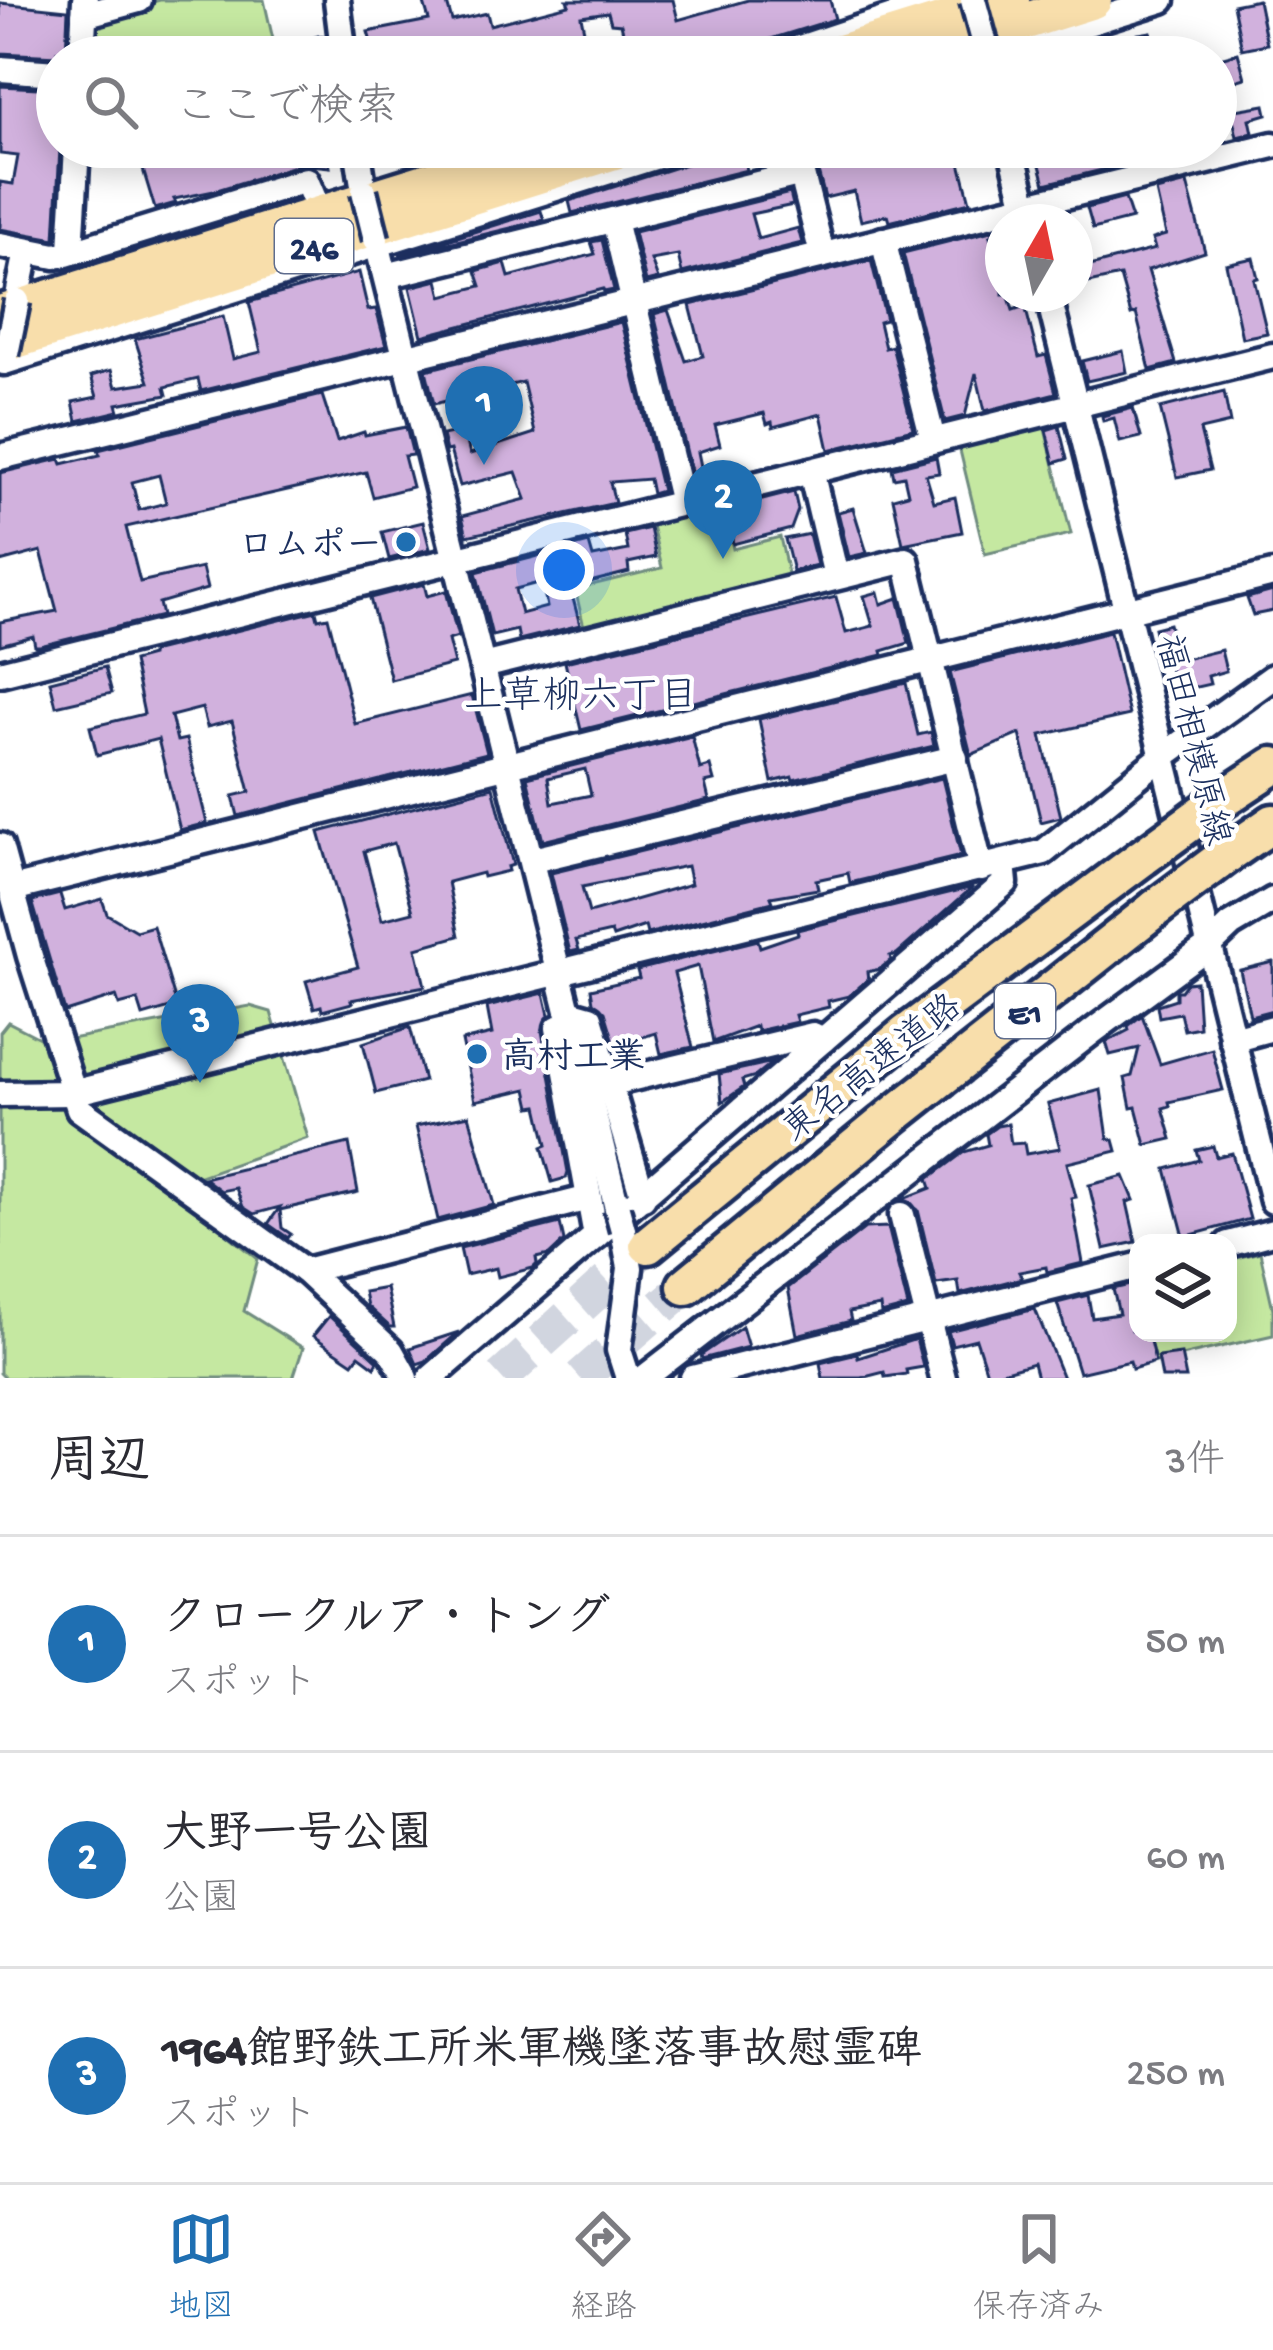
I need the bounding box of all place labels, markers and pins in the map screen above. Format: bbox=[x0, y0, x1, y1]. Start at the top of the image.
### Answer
pin: 1 bbox=[445, 366, 523, 465]
pin: 2 bbox=[684, 460, 762, 559]
place label: ロムポー bbox=[238, 527, 382, 570]
marker: ロムポー bbox=[393, 529, 419, 555]
pin: 3 bbox=[161, 984, 239, 1083]
place label: 高村工業 bbox=[501, 1037, 645, 1082]
marker: 高村工業 bbox=[464, 1041, 490, 1067]

